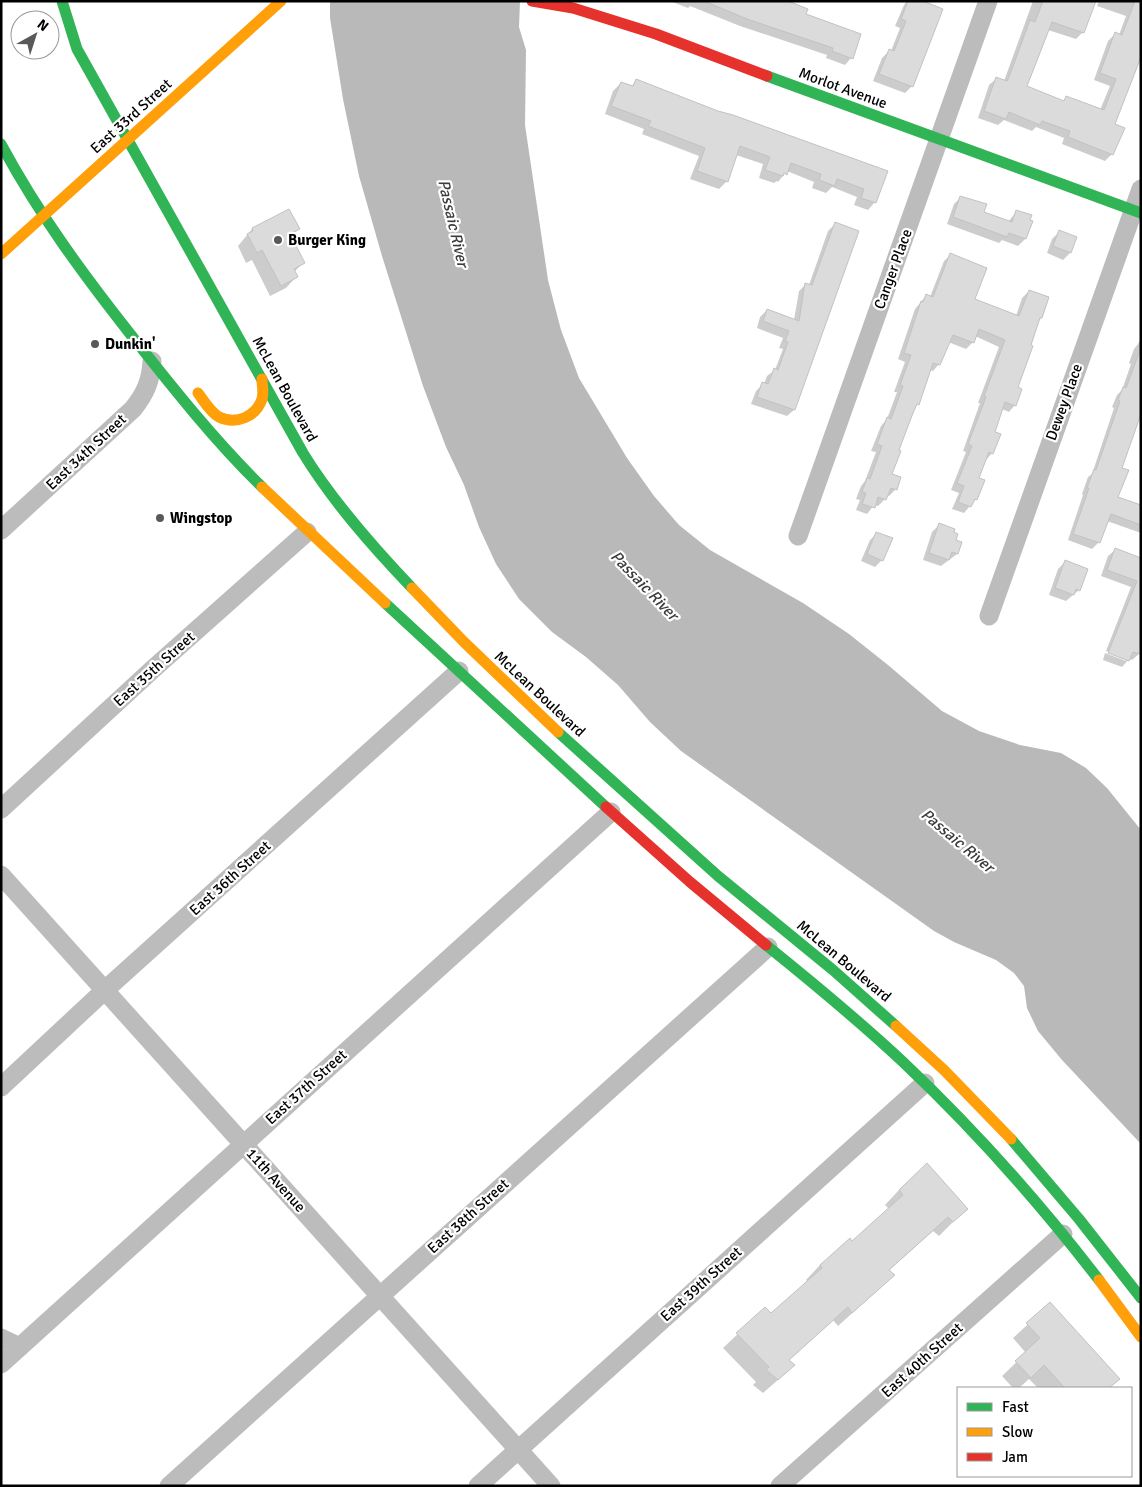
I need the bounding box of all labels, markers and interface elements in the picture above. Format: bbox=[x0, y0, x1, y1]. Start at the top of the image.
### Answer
north arrow bbox=[10, 10, 60, 60]
text: N bbox=[34, 16, 52, 35]
street label: Morlot Avenue bbox=[796, 64, 890, 112]
street label: East 33rd Street bbox=[87, 75, 175, 157]
water label: Passaic River bbox=[433, 178, 473, 271]
street label: Canger Place bbox=[870, 226, 916, 312]
place label: Burger King bbox=[288, 231, 366, 249]
marker: Burger King bbox=[272, 234, 284, 246]
street label: McLean Boulevard bbox=[249, 333, 321, 445]
place label: Dunkin' bbox=[105, 335, 155, 353]
marker: Dunkin' bbox=[89, 338, 101, 350]
street label: Dewey Place bbox=[1042, 361, 1086, 443]
street label: East 34th Street bbox=[42, 410, 130, 494]
place label: Wingstop bbox=[170, 509, 232, 527]
marker: Wingstop bbox=[154, 512, 166, 524]
water label: Passaic River bbox=[606, 547, 684, 626]
street label: East 35th Street bbox=[110, 628, 198, 710]
street label: McLean Boulevard bbox=[491, 647, 589, 741]
water label: Passaic River bbox=[917, 804, 1000, 878]
street label: East 36th Street bbox=[186, 837, 274, 919]
street label: McLean Boulevard bbox=[793, 916, 895, 1006]
street label: East 37th Street bbox=[262, 1046, 350, 1128]
street label: 11th Avenue bbox=[243, 1144, 309, 1216]
street label: East 38th Street bbox=[424, 1175, 512, 1257]
street label: East 39th Street bbox=[657, 1243, 745, 1325]
street label: East 40th Street bbox=[878, 1319, 966, 1401]
legend bbox=[957, 1387, 1132, 1477]
text: Fast bbox=[1002, 1398, 1029, 1416]
text: Slow bbox=[1002, 1423, 1033, 1441]
text: Jam bbox=[1002, 1448, 1028, 1466]

